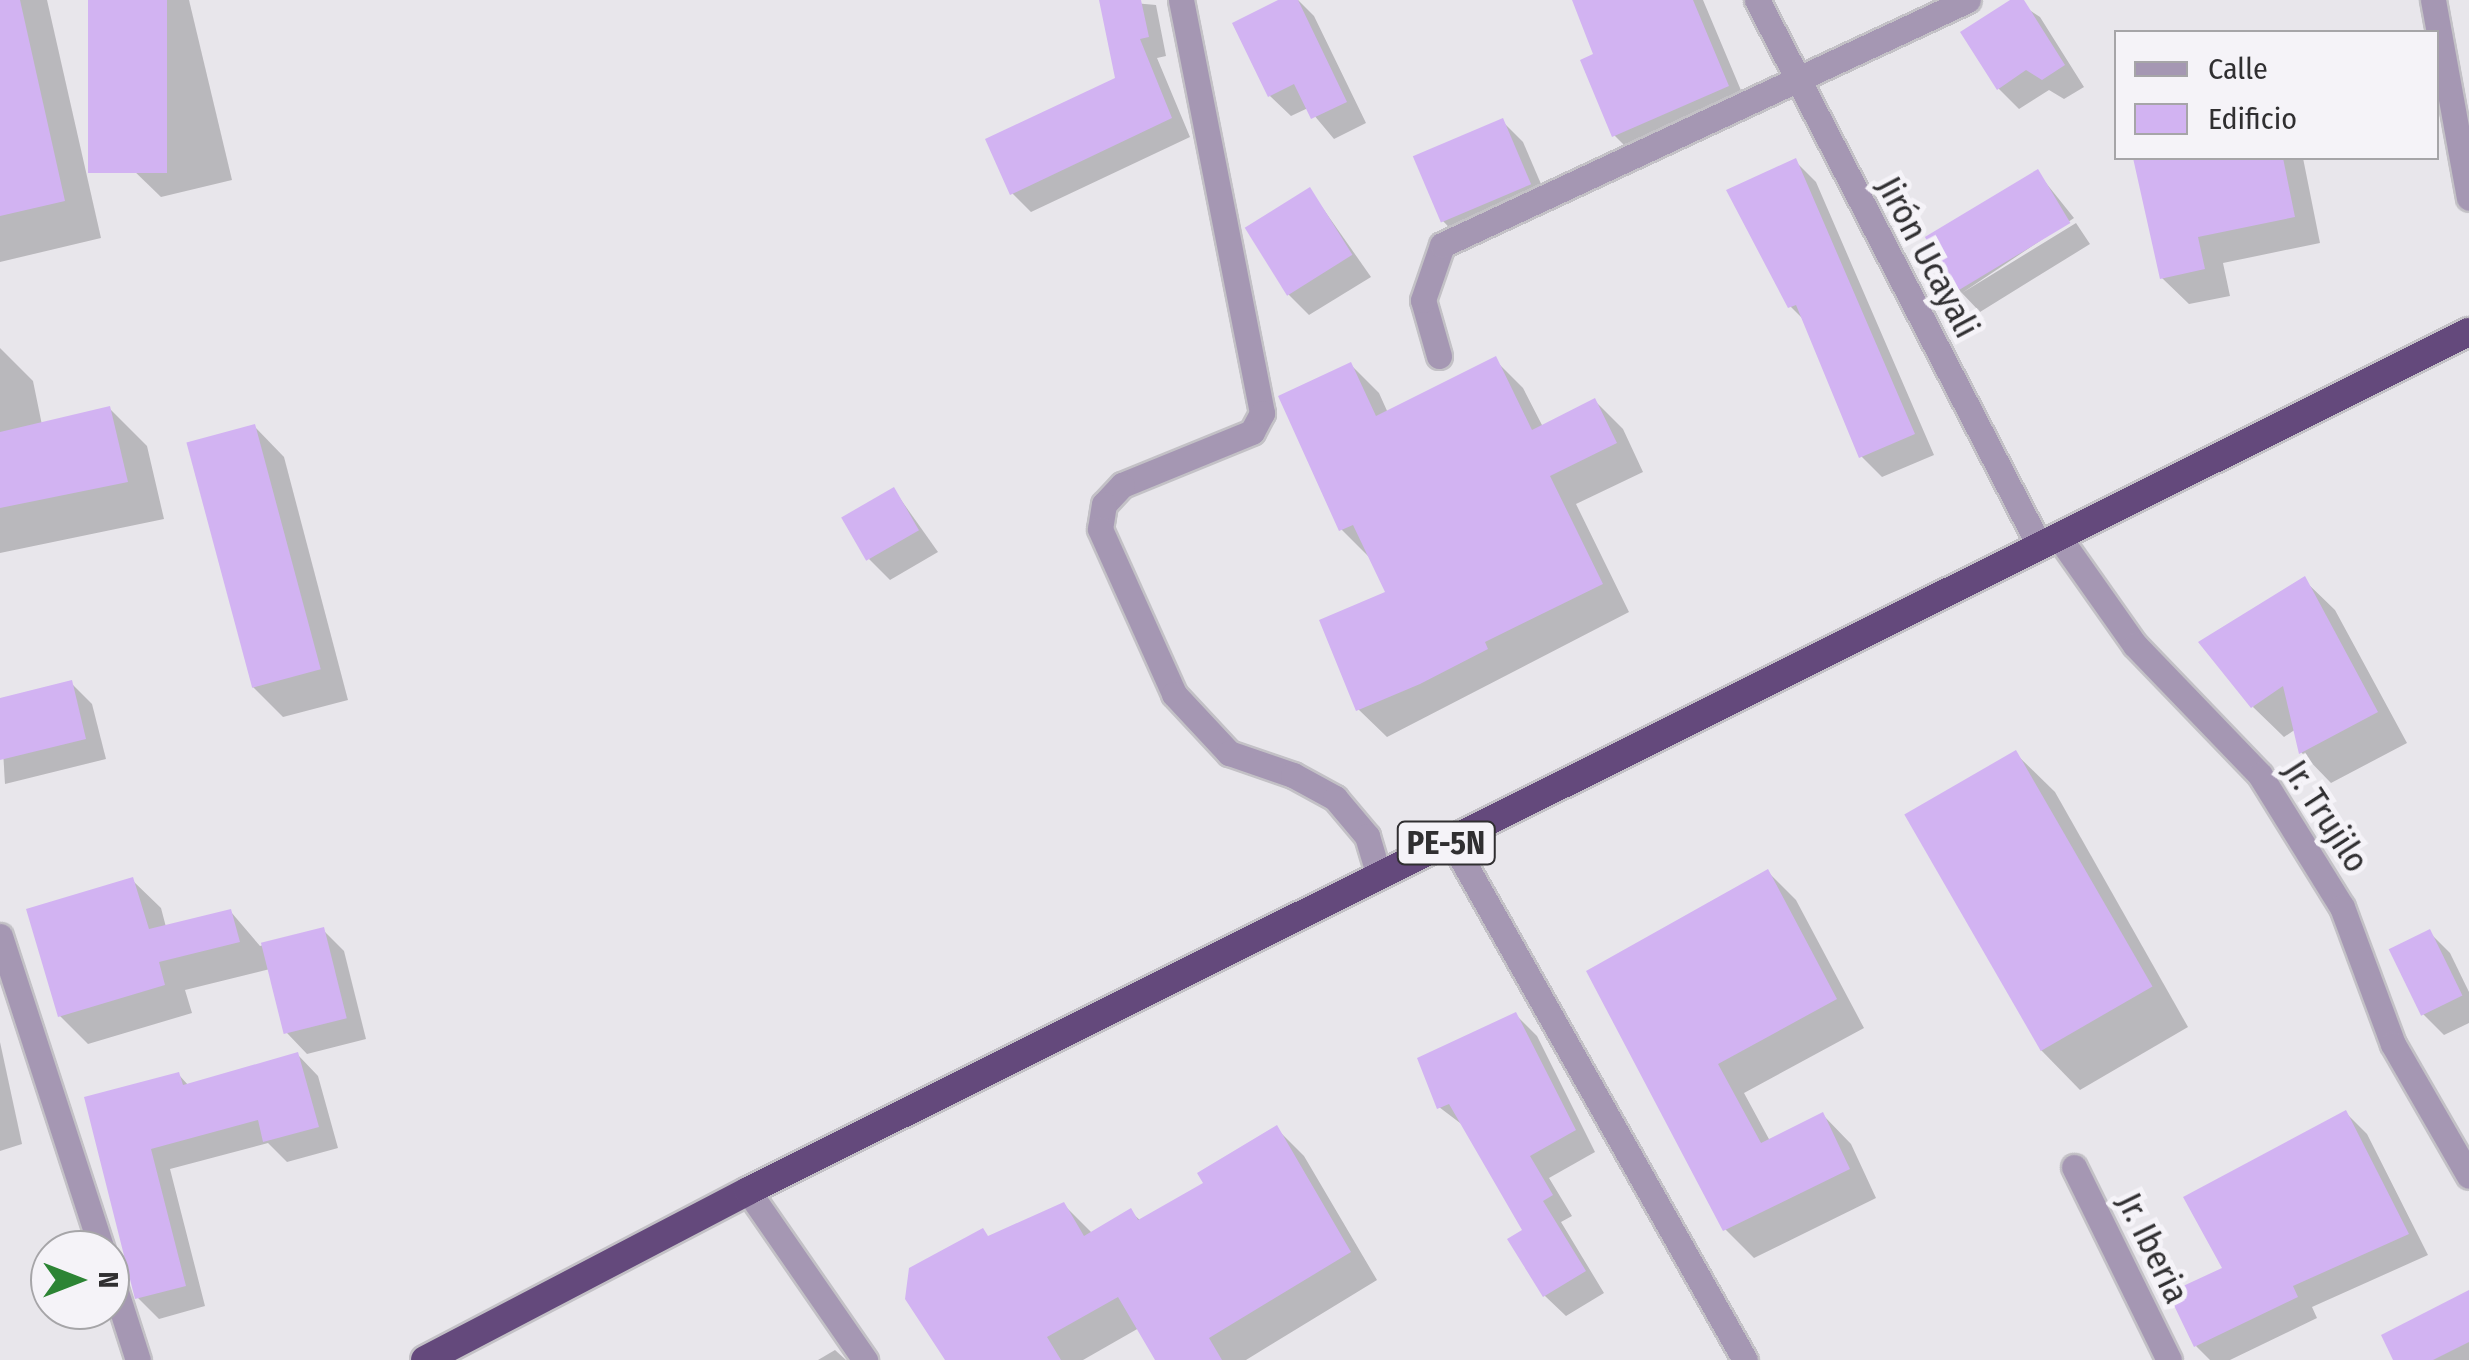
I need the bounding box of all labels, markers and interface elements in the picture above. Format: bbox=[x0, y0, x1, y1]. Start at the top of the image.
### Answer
legend bbox=[2114, 30, 2439, 160]
text: Calle bbox=[2208, 51, 2268, 87]
text: Edificio bbox=[2208, 101, 2297, 137]
street label: Jirón Ucayali bbox=[1868, 169, 1988, 345]
street label: Jr. Trujilo bbox=[2274, 752, 2378, 880]
road number: PE-5N bbox=[1396, 816, 1496, 870]
street label: Jr. Iberia bbox=[2108, 1186, 2198, 1310]
north arrow bbox=[30, 1230, 130, 1330]
text: N bbox=[92, 1272, 125, 1288]

